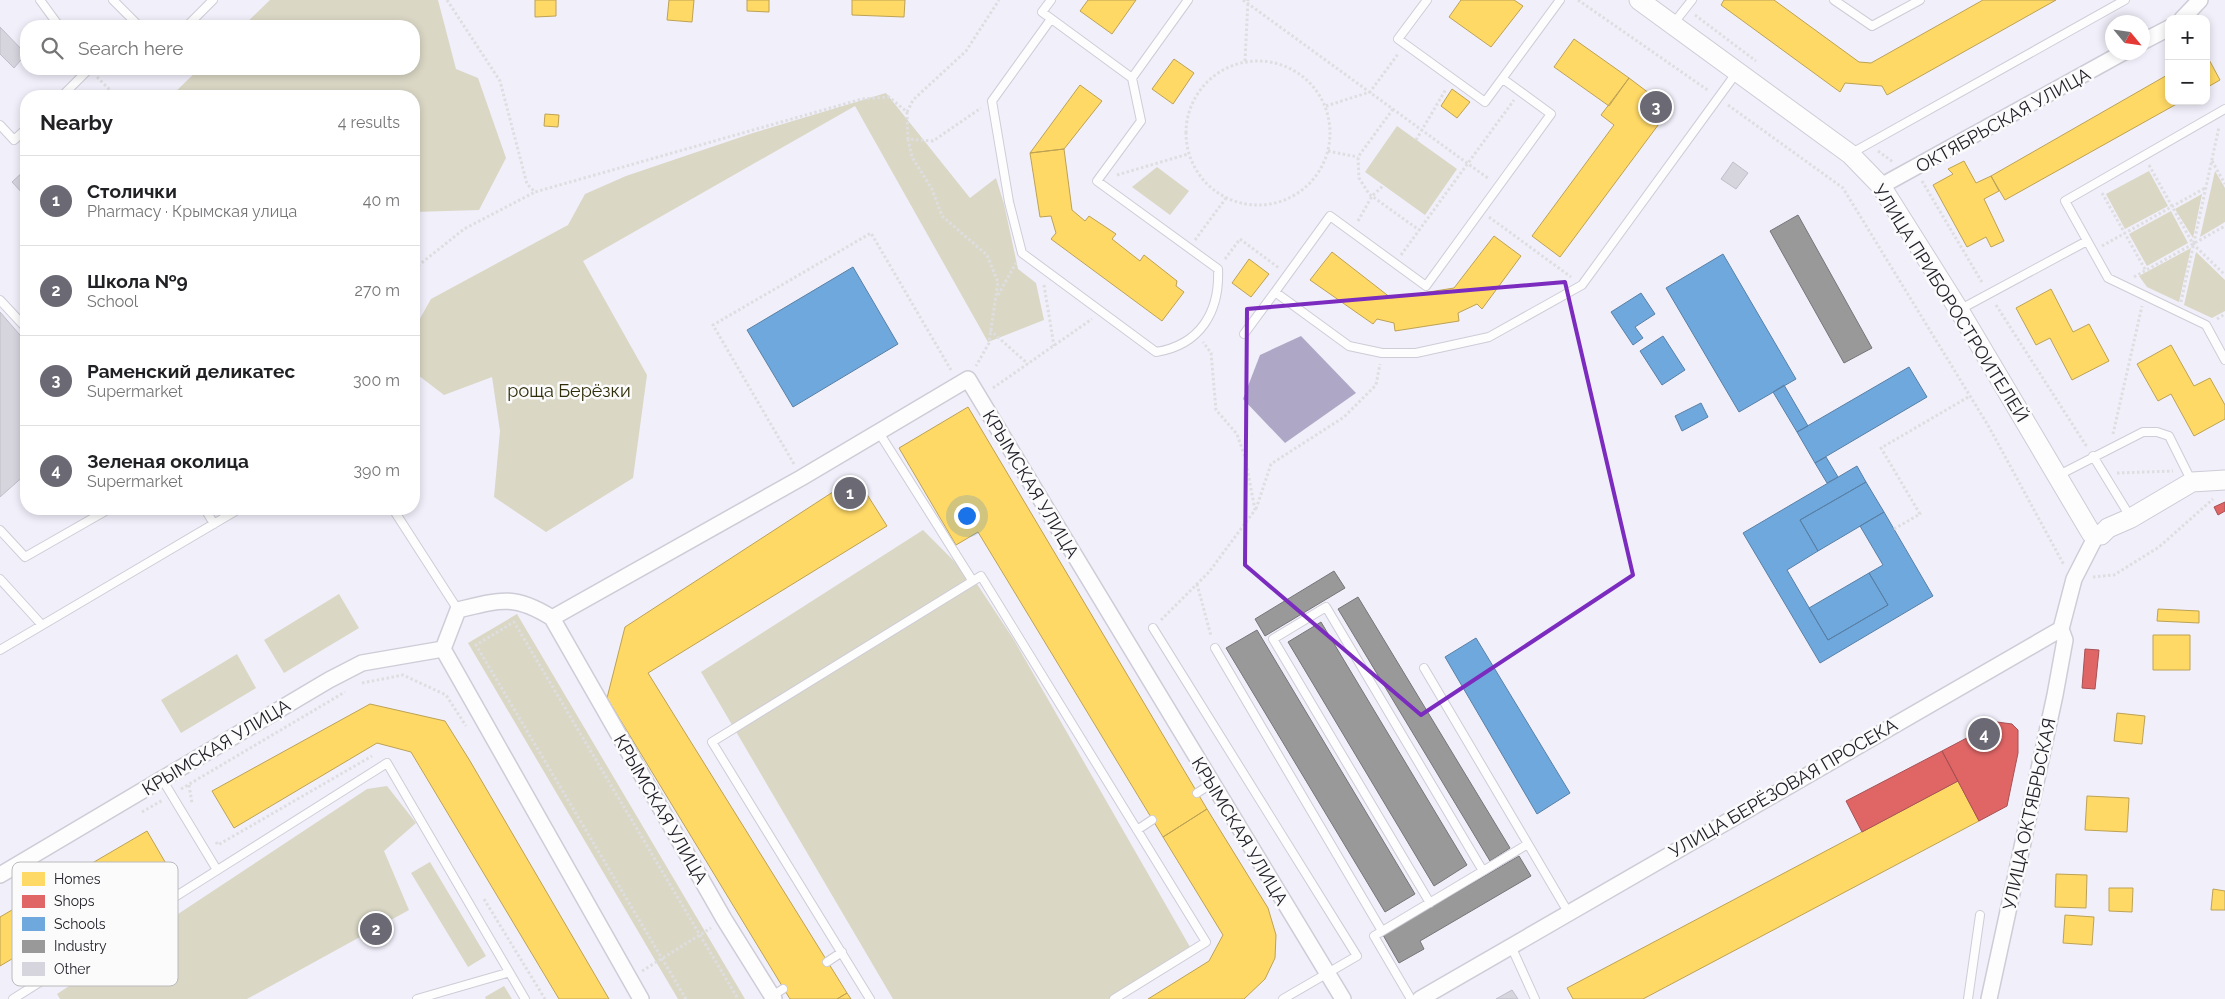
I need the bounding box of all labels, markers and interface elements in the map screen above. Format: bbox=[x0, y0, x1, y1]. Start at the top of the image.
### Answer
north arrow bbox=[2105, 15, 2150, 60]
map controls bbox=[2165, 15, 2210, 105]
button: + bbox=[2165, 15, 2210, 60]
search box bbox=[20, 20, 420, 75]
icon: search bbox=[38, 34, 66, 62]
text: Search here bbox=[78, 37, 184, 59]
button: − bbox=[2165, 60, 2210, 105]
street label: ОКТЯБРЬСКАЯ УЛИЦА bbox=[1912, 63, 2094, 177]
pin: 3 bbox=[1640, 88, 1672, 126]
text: Nearby bbox=[40, 110, 113, 135]
text: 4 results bbox=[338, 113, 400, 132]
text: Столички bbox=[87, 180, 177, 202]
street label: УЛИЦА ПРИБОРОСТРОИТЕЛЕЙ bbox=[1869, 180, 2033, 426]
text: 1 bbox=[52, 191, 60, 210]
text: 40 m bbox=[363, 191, 400, 210]
text: Pharmacy · Крымская улица bbox=[87, 202, 297, 221]
text: Школа №9 bbox=[87, 270, 188, 292]
text: 2 bbox=[51, 281, 61, 300]
text: 270 m bbox=[355, 281, 400, 300]
text: School bbox=[87, 292, 138, 311]
text: Раменский деликатес bbox=[87, 360, 295, 382]
text: 3 bbox=[52, 371, 60, 390]
text: 300 m bbox=[353, 371, 400, 390]
park label: роща Берёзки bbox=[507, 380, 631, 401]
text: Supermarket bbox=[87, 382, 183, 401]
street label: КРЫМСКАЯ УЛИЦА bbox=[978, 406, 1084, 562]
text: Зеленая околица bbox=[87, 450, 249, 472]
text: 4 bbox=[51, 461, 61, 480]
text: 390 m bbox=[354, 461, 400, 480]
text: Supermarket bbox=[87, 472, 183, 491]
pin: 1 bbox=[834, 474, 866, 512]
your location bbox=[954, 503, 980, 529]
street label: КРЫМСКАЯ УЛИЦА bbox=[138, 694, 294, 800]
street label: УЛИЦА БЕРЁЗОВАЯ ПРОСЕКА bbox=[1665, 714, 1901, 862]
pin: 4 bbox=[1968, 715, 2000, 753]
street label: УЛИЦА ОКТЯБРЬСКАЯ bbox=[1998, 716, 2060, 912]
street label: КРЫМСКАЯ УЛИЦА bbox=[610, 731, 712, 887]
street label: КРЫМСКАЯ УЛИЦА bbox=[1187, 753, 1293, 909]
legend bbox=[12, 862, 178, 986]
text: Homes bbox=[54, 871, 101, 887]
text: Shops bbox=[54, 893, 95, 909]
pin: 2 bbox=[360, 910, 392, 948]
text: Schools bbox=[54, 916, 106, 932]
text: Industry bbox=[54, 938, 107, 954]
text: Other bbox=[54, 961, 91, 977]

